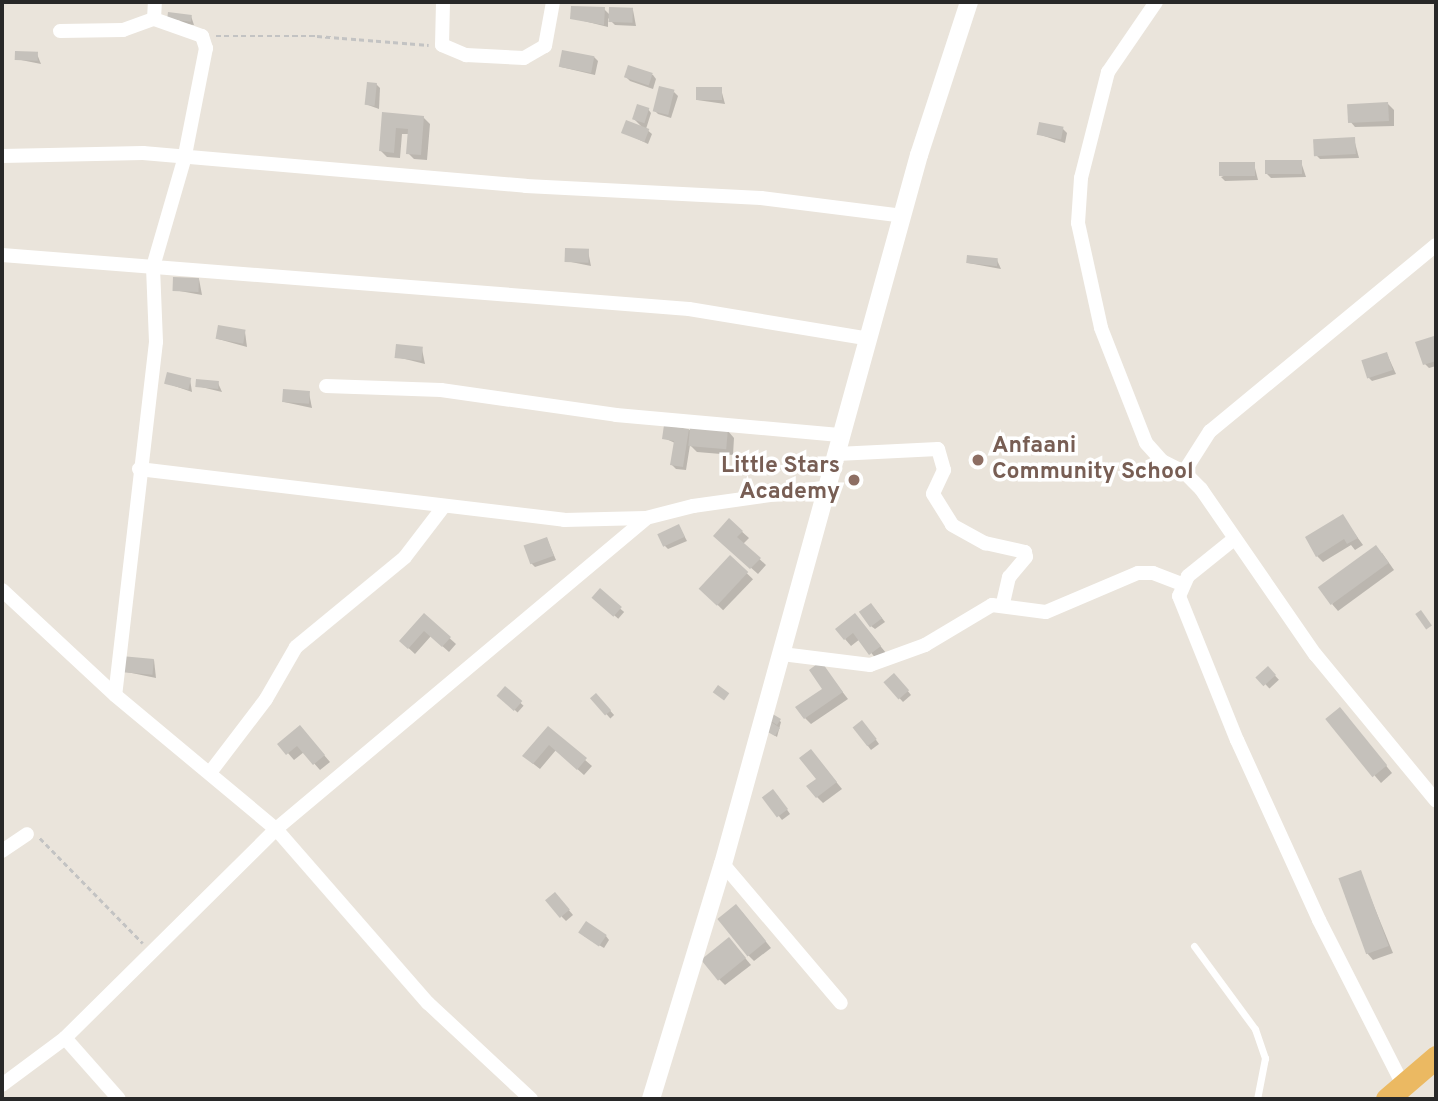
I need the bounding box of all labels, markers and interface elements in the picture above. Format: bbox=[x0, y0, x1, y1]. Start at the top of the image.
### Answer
place label: Anfaani Community School bbox=[992, 433, 1194, 487]
marker: Anfaani Community School bbox=[970, 452, 986, 468]
place label: Little Stars Academy bbox=[721, 453, 840, 507]
marker: Little Stars Academy bbox=[846, 472, 862, 488]

